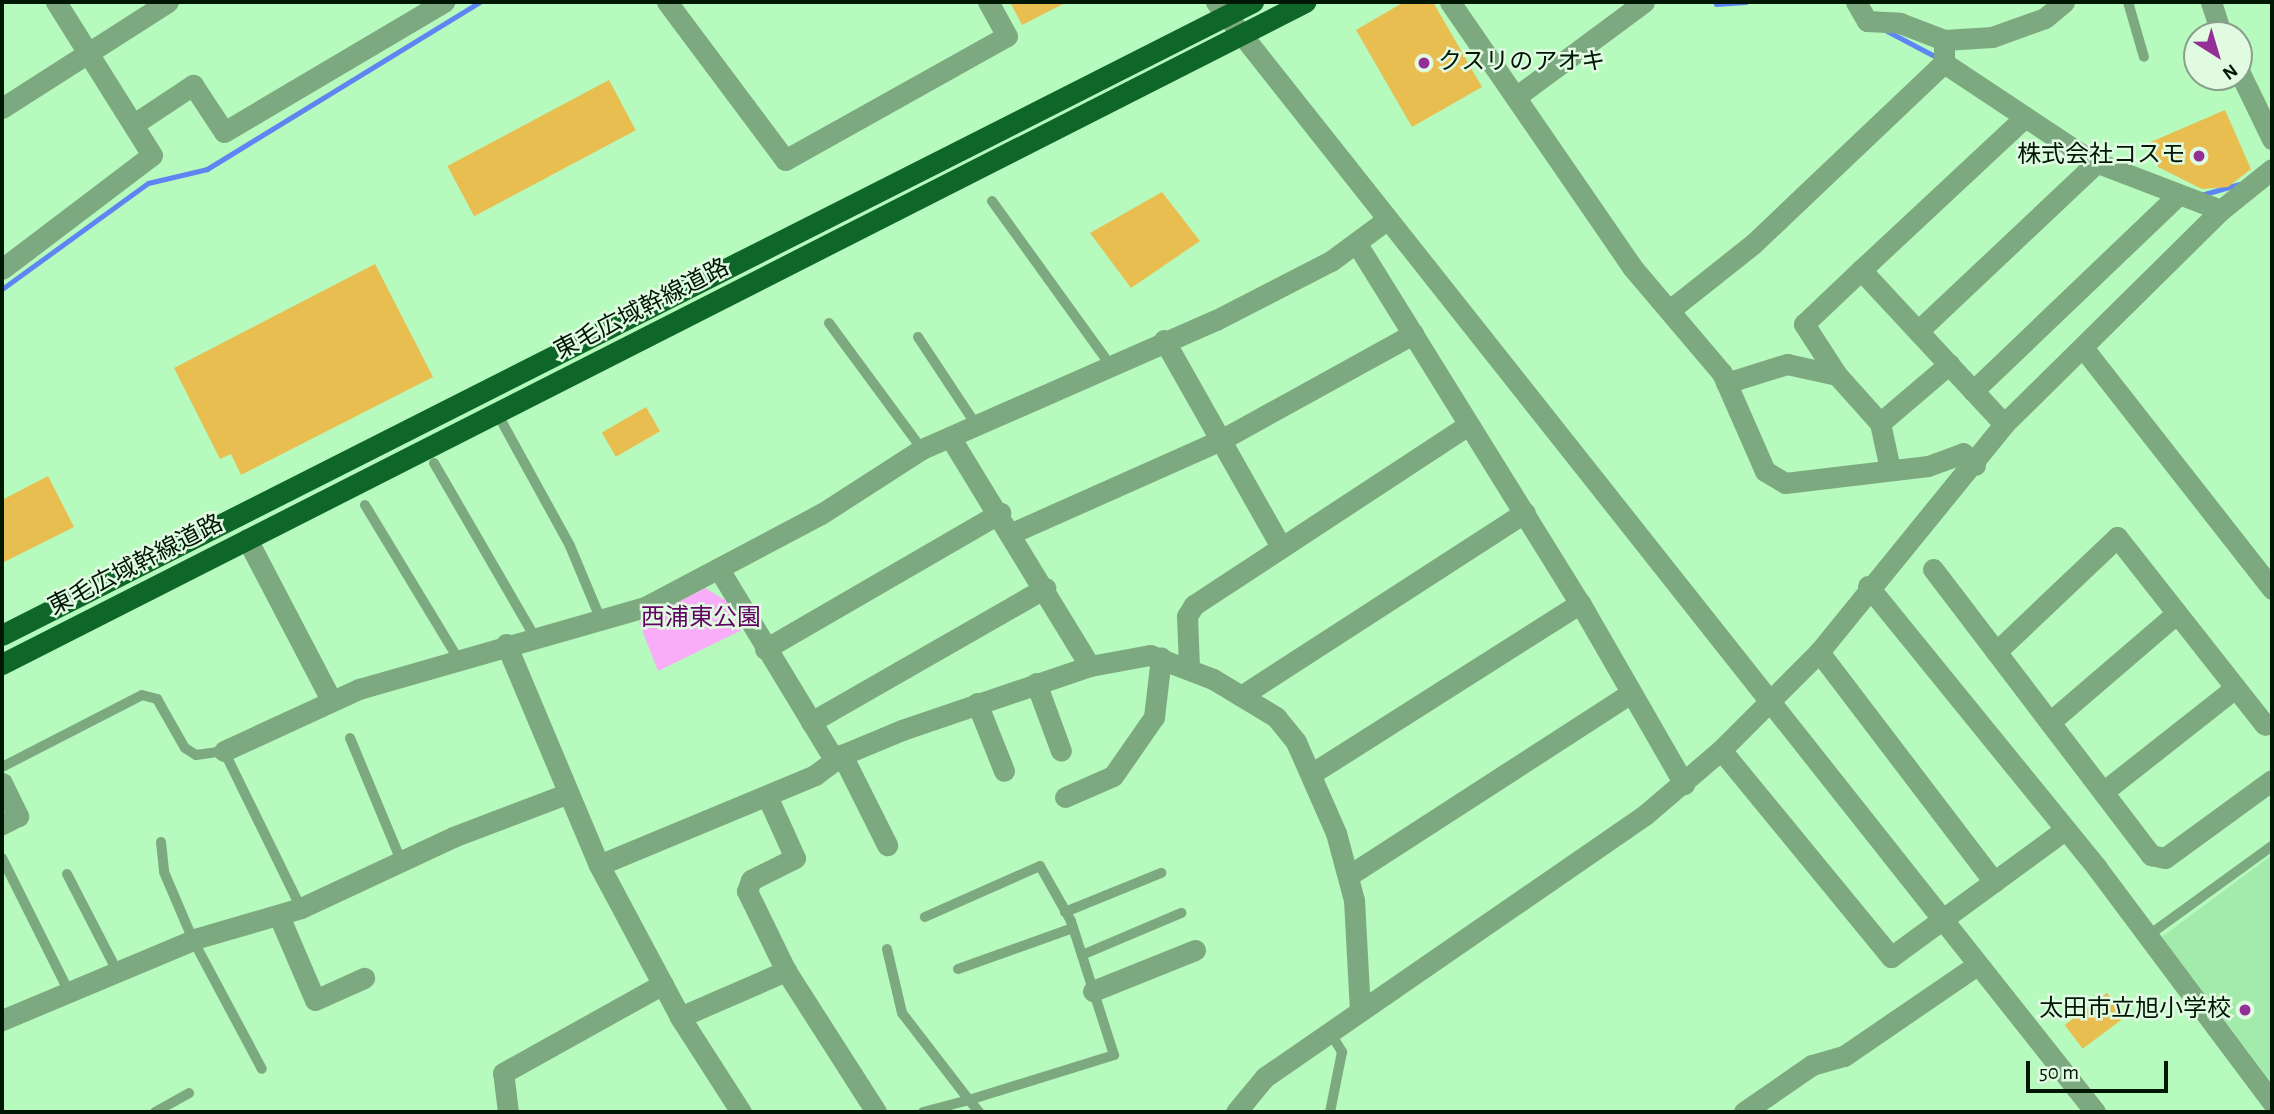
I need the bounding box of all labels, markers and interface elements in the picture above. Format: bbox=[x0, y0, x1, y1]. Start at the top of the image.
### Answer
north arrow bbox=[2183, 21, 2253, 91]
place label: クスリのアオキ bbox=[1438, 49, 1606, 77]
marker: クスリのアオキ bbox=[1416, 55, 1432, 71]
text: N bbox=[2219, 60, 2241, 83]
place label: 株式会社コスモ bbox=[2017, 142, 2185, 170]
marker: 株式会社コスモ bbox=[2191, 148, 2207, 164]
street label: 東毛広域幹線道路 bbox=[550, 254, 734, 366]
street label: 東毛広域幹線道路 bbox=[44, 510, 228, 622]
park label: 西浦東公園 bbox=[641, 605, 761, 633]
place label: 太田市立旭小学校 bbox=[2039, 996, 2231, 1024]
marker: 太田市立旭小学校 bbox=[2237, 1002, 2253, 1018]
scale bar bbox=[2029, 1048, 2171, 1092]
text: 50 m bbox=[2039, 1062, 2079, 1083]

